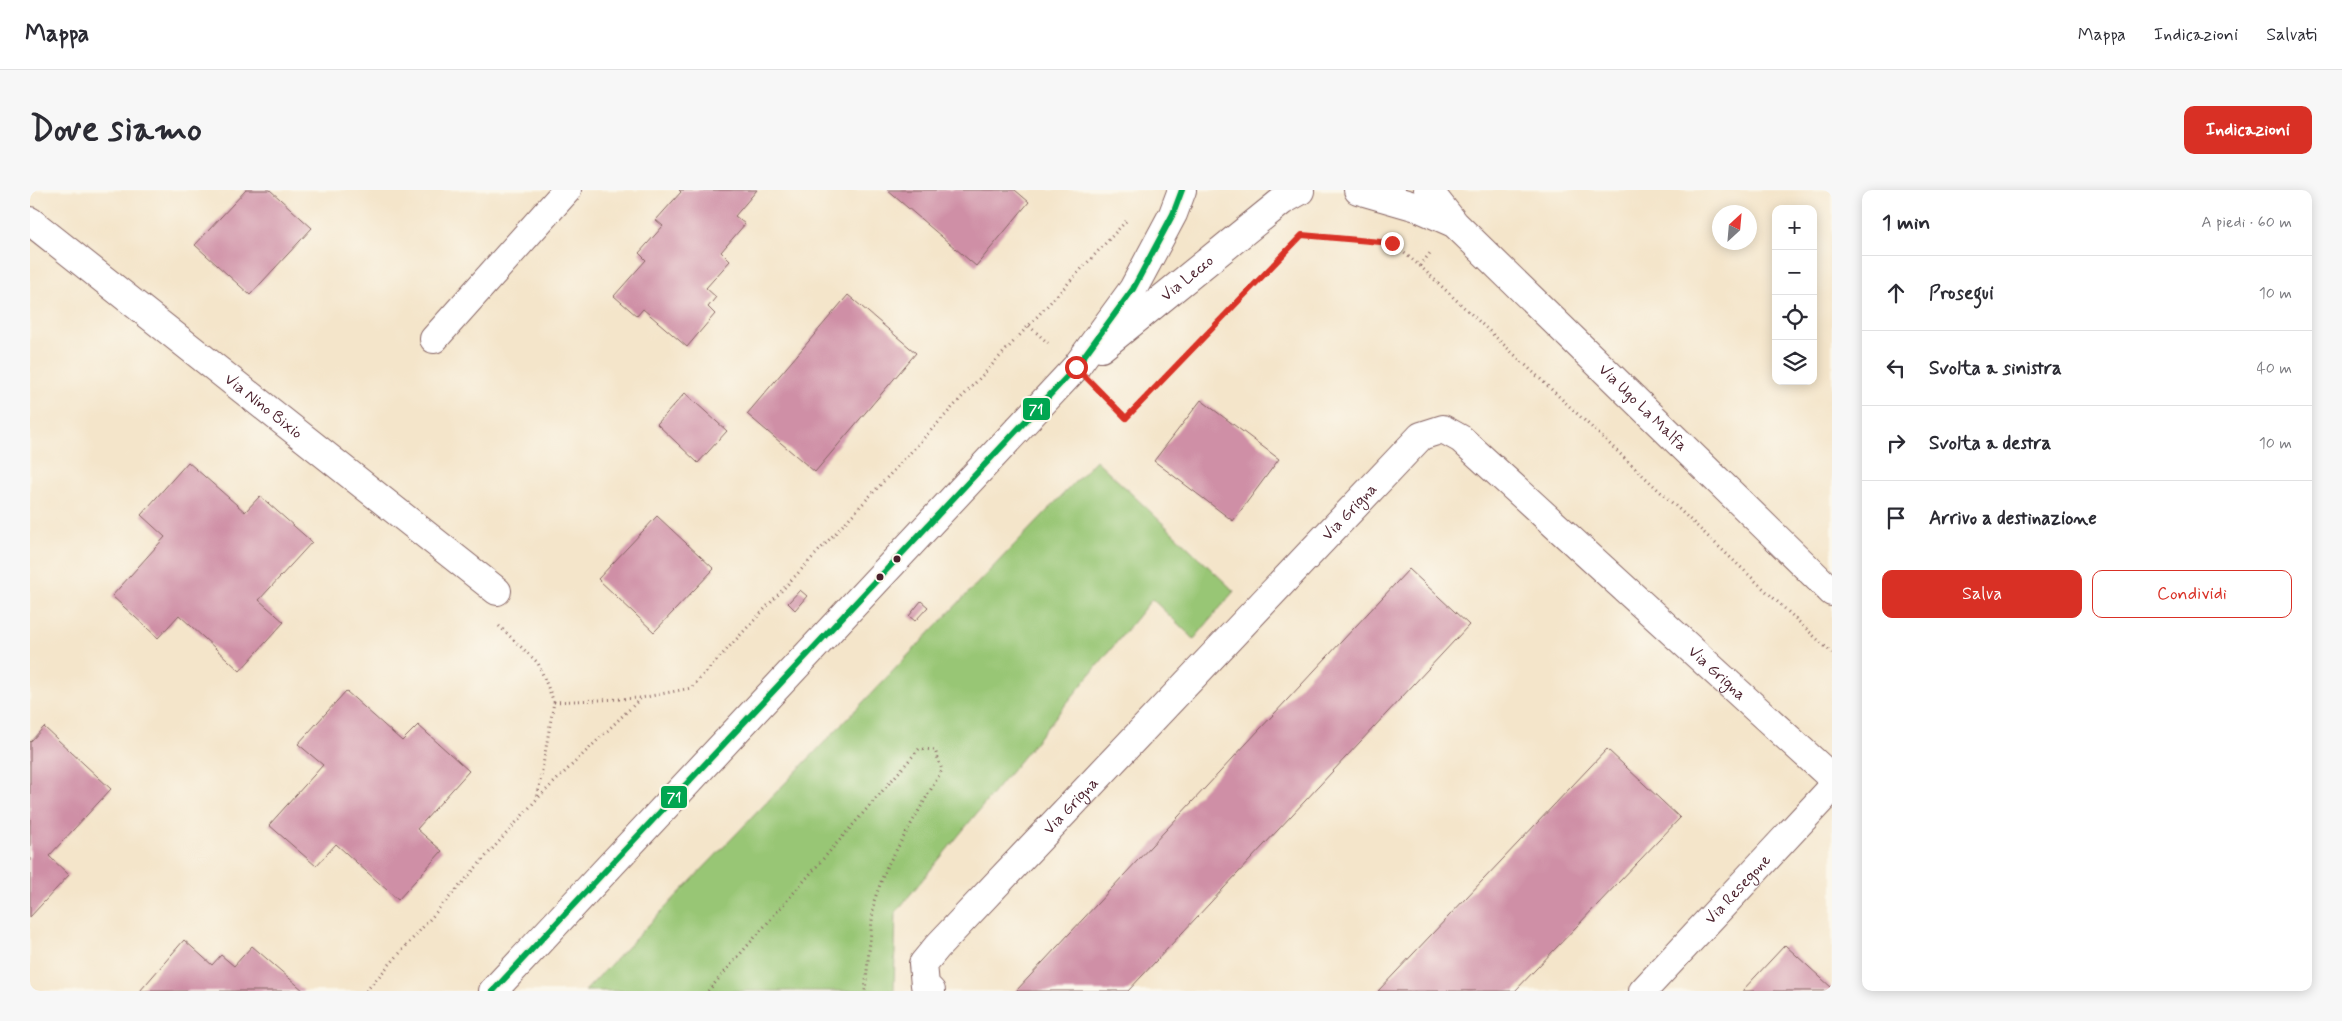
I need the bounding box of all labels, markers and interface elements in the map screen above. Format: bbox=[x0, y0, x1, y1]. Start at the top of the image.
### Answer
text: Mappa bbox=[25, 19, 89, 50]
text: Mappa bbox=[2078, 23, 2126, 47]
text: Indicazioni bbox=[2154, 23, 2238, 47]
text: Salvati bbox=[2266, 23, 2317, 47]
button: Indicazioni bbox=[2184, 106, 2312, 154]
text: Dove siamo bbox=[30, 107, 202, 153]
north arrow bbox=[1712, 205, 1757, 250]
map controls bbox=[1772, 205, 1817, 385]
button: + bbox=[1772, 205, 1817, 250]
text: 1 min bbox=[1882, 209, 1930, 237]
text: A piedi · 60 m bbox=[2201, 212, 2292, 233]
route end bbox=[1381, 232, 1404, 255]
street label: Via Lecco bbox=[1156, 250, 1218, 306]
button: − bbox=[1772, 250, 1817, 295]
icon: ahead bbox=[1882, 279, 1910, 307]
text: Prosegui bbox=[1929, 281, 1994, 306]
text: 10 m bbox=[2259, 283, 2292, 304]
button: locate bbox=[1772, 295, 1817, 340]
button: layers bbox=[1772, 340, 1817, 385]
icon: left bbox=[1882, 354, 1910, 382]
route start bbox=[1065, 356, 1088, 379]
text: Svolta a sinistra bbox=[1929, 356, 2062, 381]
text: 40 m bbox=[2256, 358, 2292, 379]
street label: Via Ugo La Malfa bbox=[1594, 359, 1692, 456]
street label: Via Nino Bixio bbox=[220, 369, 307, 444]
line badge: 71 bbox=[1022, 397, 1051, 421]
text: 71 bbox=[1029, 401, 1043, 419]
icon: right bbox=[1882, 429, 1910, 457]
text: Svolta a destra bbox=[1929, 431, 2051, 456]
text: 10 m bbox=[2259, 433, 2292, 454]
street label: Via Grigna bbox=[1317, 479, 1381, 545]
icon: arrive bbox=[1882, 504, 1910, 532]
text: Arrivo a destinazione bbox=[1929, 506, 2097, 531]
unlabelled marker bbox=[892, 554, 902, 564]
button: Salva bbox=[1882, 570, 2082, 618]
button: Condividi bbox=[2092, 570, 2292, 618]
unlabelled marker bbox=[875, 572, 885, 582]
street label: Via Grigna bbox=[1684, 641, 1751, 705]
street label: Via Grigna bbox=[1038, 773, 1103, 839]
line badge: 71 bbox=[660, 785, 688, 809]
text: 71 bbox=[667, 789, 681, 807]
street label: Via Resegone bbox=[1700, 849, 1776, 929]

